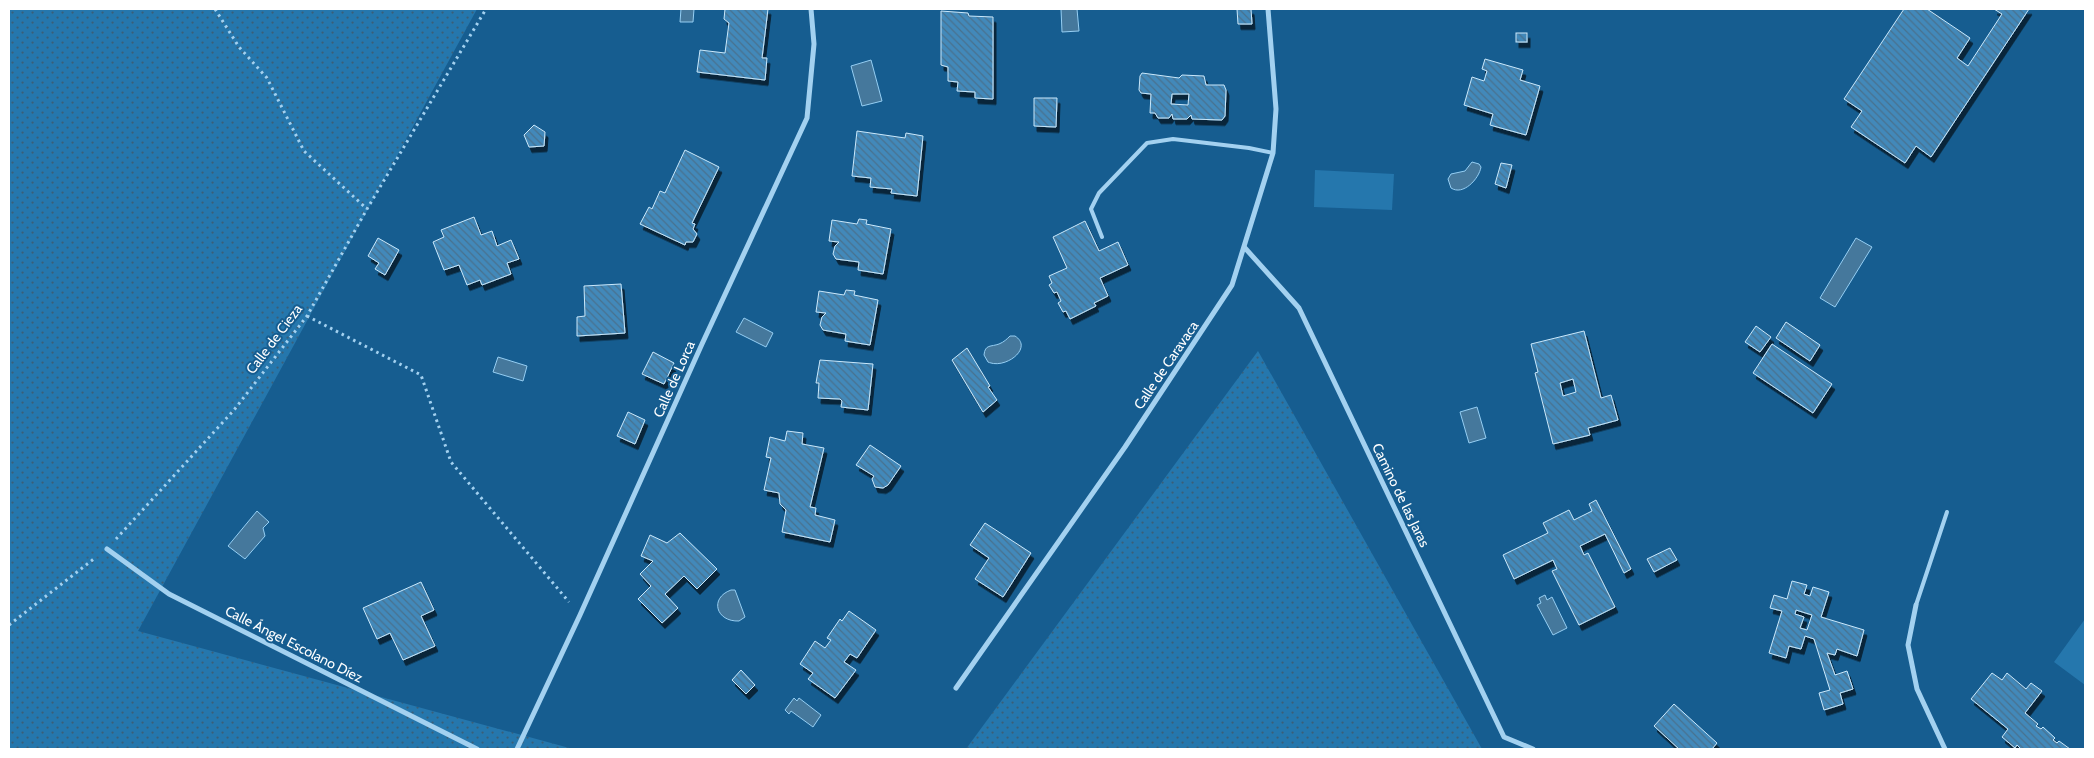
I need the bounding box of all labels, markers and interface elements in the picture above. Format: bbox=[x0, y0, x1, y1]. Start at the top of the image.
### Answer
street label: Calle de Cieza bbox=[242, 300, 306, 377]
street label: Calle de Caravaca bbox=[1130, 317, 1202, 413]
street label: Calle de Lorca bbox=[649, 338, 699, 420]
street label: Camino de las Jaras bbox=[1368, 440, 1434, 550]
street label: Calle Ángel Escolano Díez bbox=[222, 601, 366, 687]

